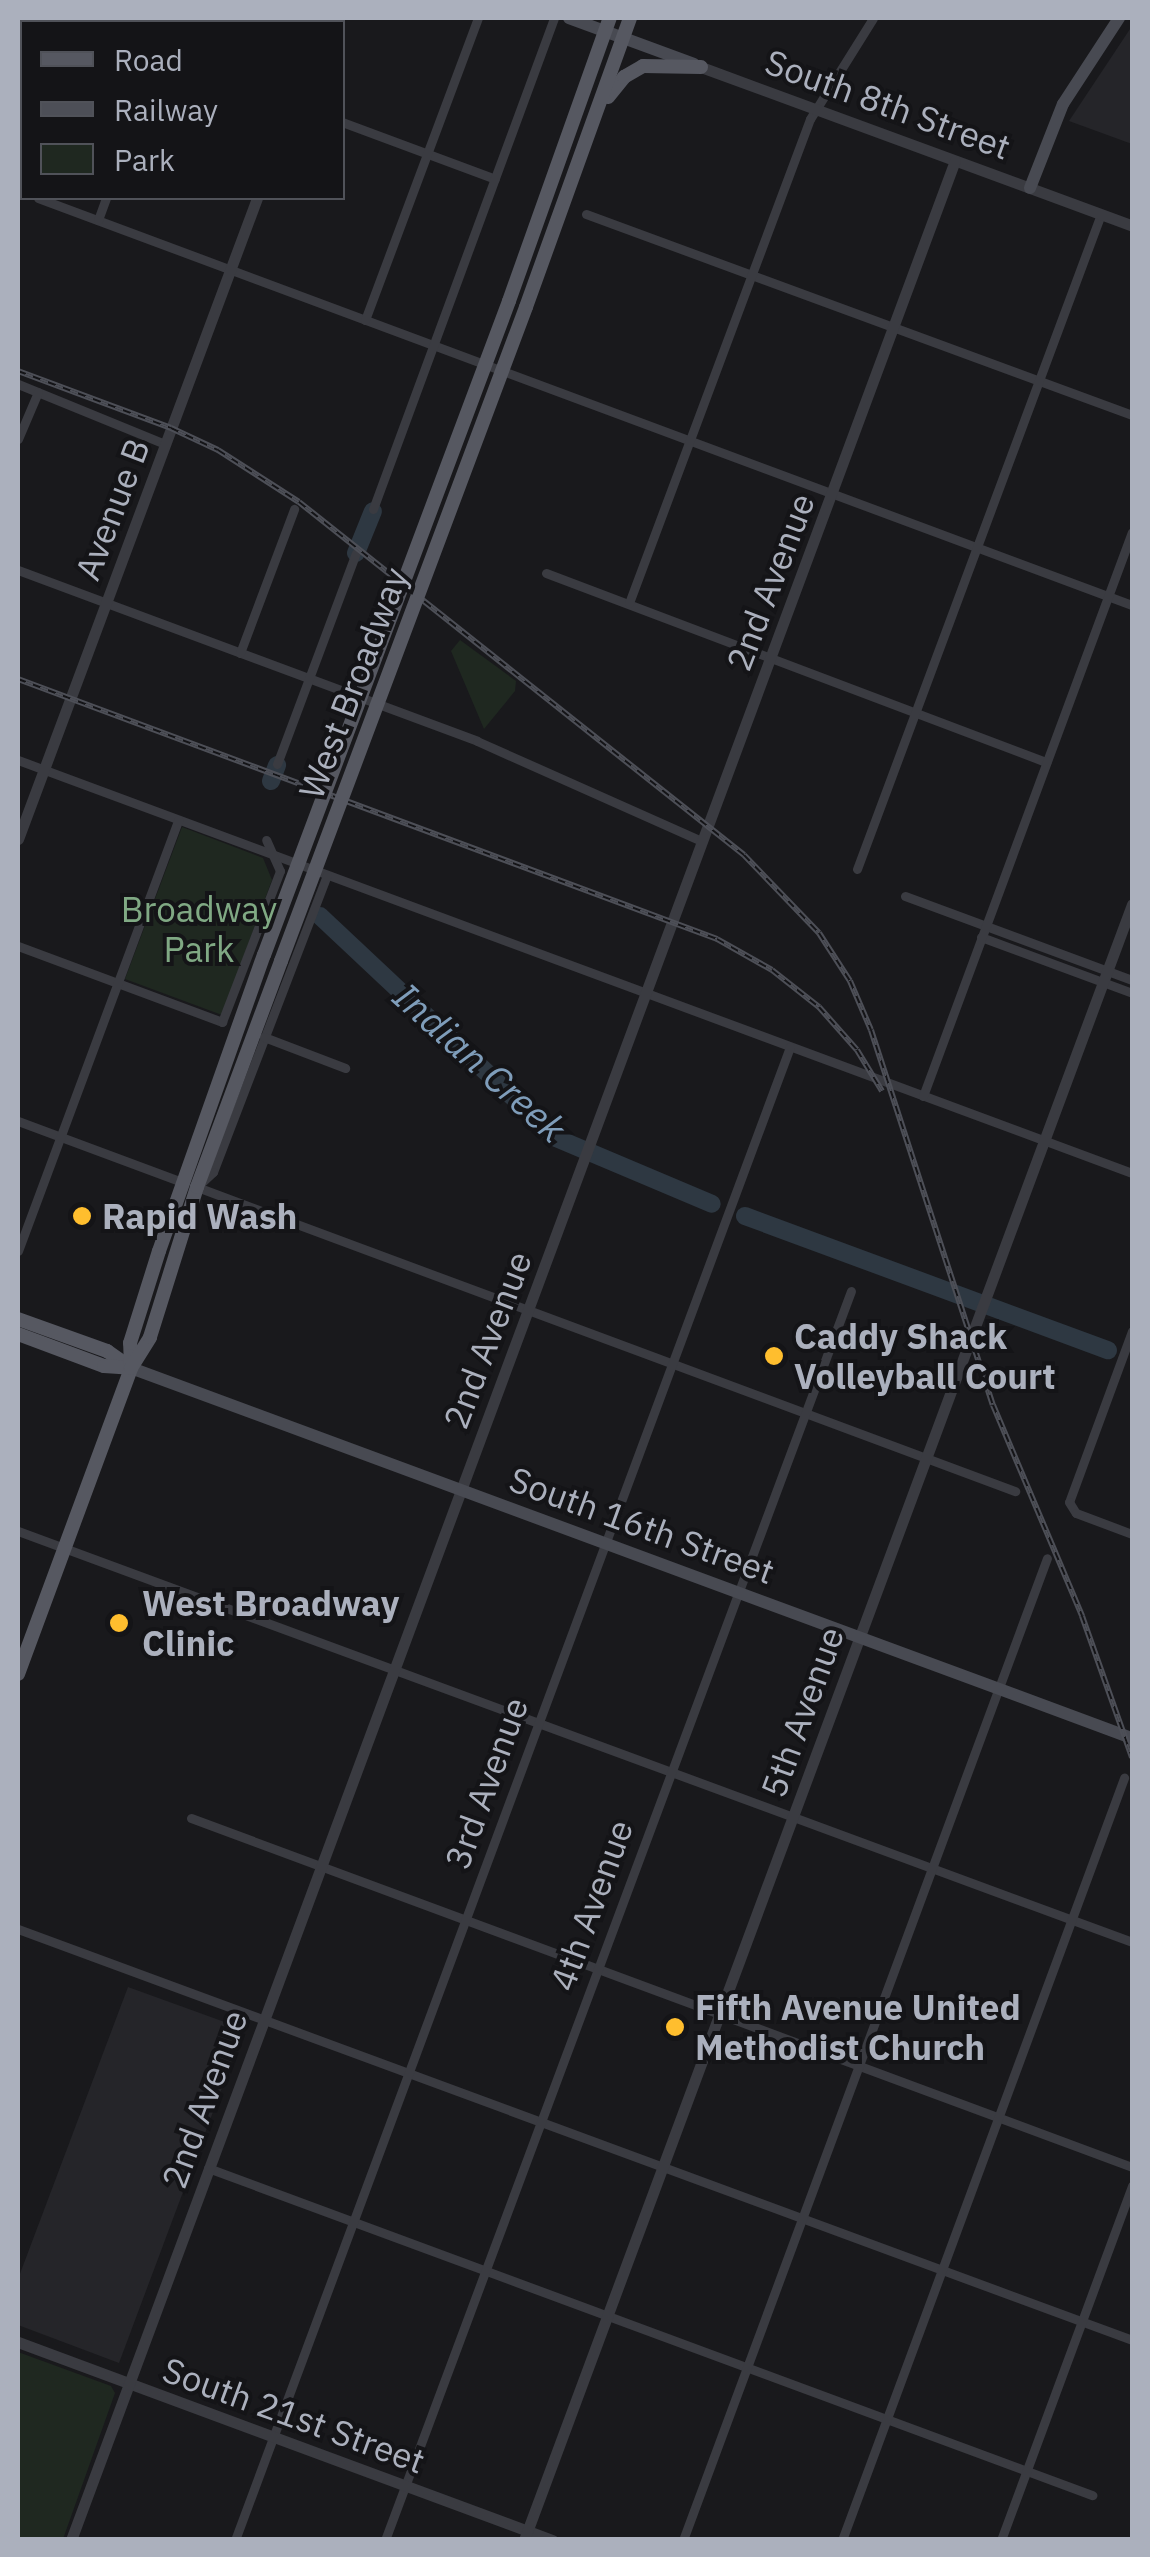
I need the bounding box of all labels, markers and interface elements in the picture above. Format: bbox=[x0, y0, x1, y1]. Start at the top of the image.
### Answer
legend bbox=[20, 20, 345, 200]
text: Road bbox=[114, 40, 183, 79]
street label: South 8th Street bbox=[760, 40, 1016, 168]
text: Railway bbox=[114, 90, 218, 129]
text: Park bbox=[114, 140, 175, 179]
street label: Avenue B bbox=[66, 432, 158, 586]
street label: 2nd Avenue bbox=[717, 488, 823, 676]
street label: West Broadway bbox=[290, 562, 416, 804]
park label: Broadway Park bbox=[121, 888, 277, 970]
water label: Indian Creek bbox=[384, 973, 576, 1151]
place label: Rapid Wash bbox=[102, 1195, 297, 1237]
marker: Rapid Wash bbox=[71, 1205, 93, 1227]
street label: 2nd Avenue bbox=[434, 1246, 540, 1434]
place label: Caddy Shack Volleyball Court bbox=[794, 1315, 1056, 1397]
marker: Caddy Shack Volleyball Court bbox=[763, 1345, 785, 1367]
street label: South 16th Street bbox=[504, 1458, 780, 1592]
place label: West Broadway Clinic bbox=[142, 1582, 399, 1664]
marker: West Broadway Clinic bbox=[106, 1610, 132, 1636]
street label: 5th Avenue bbox=[752, 1621, 852, 1803]
street label: 3rd Avenue bbox=[436, 1692, 536, 1874]
street label: 4th Avenue bbox=[541, 1814, 641, 1996]
place label: Fifth Avenue United Methodist Church bbox=[695, 1986, 1021, 2068]
street label: 2nd Avenue bbox=[152, 2004, 256, 2194]
marker: Fifth Avenue United Methodist Church bbox=[664, 2016, 686, 2038]
street label: South 21st Street bbox=[157, 2348, 431, 2482]

